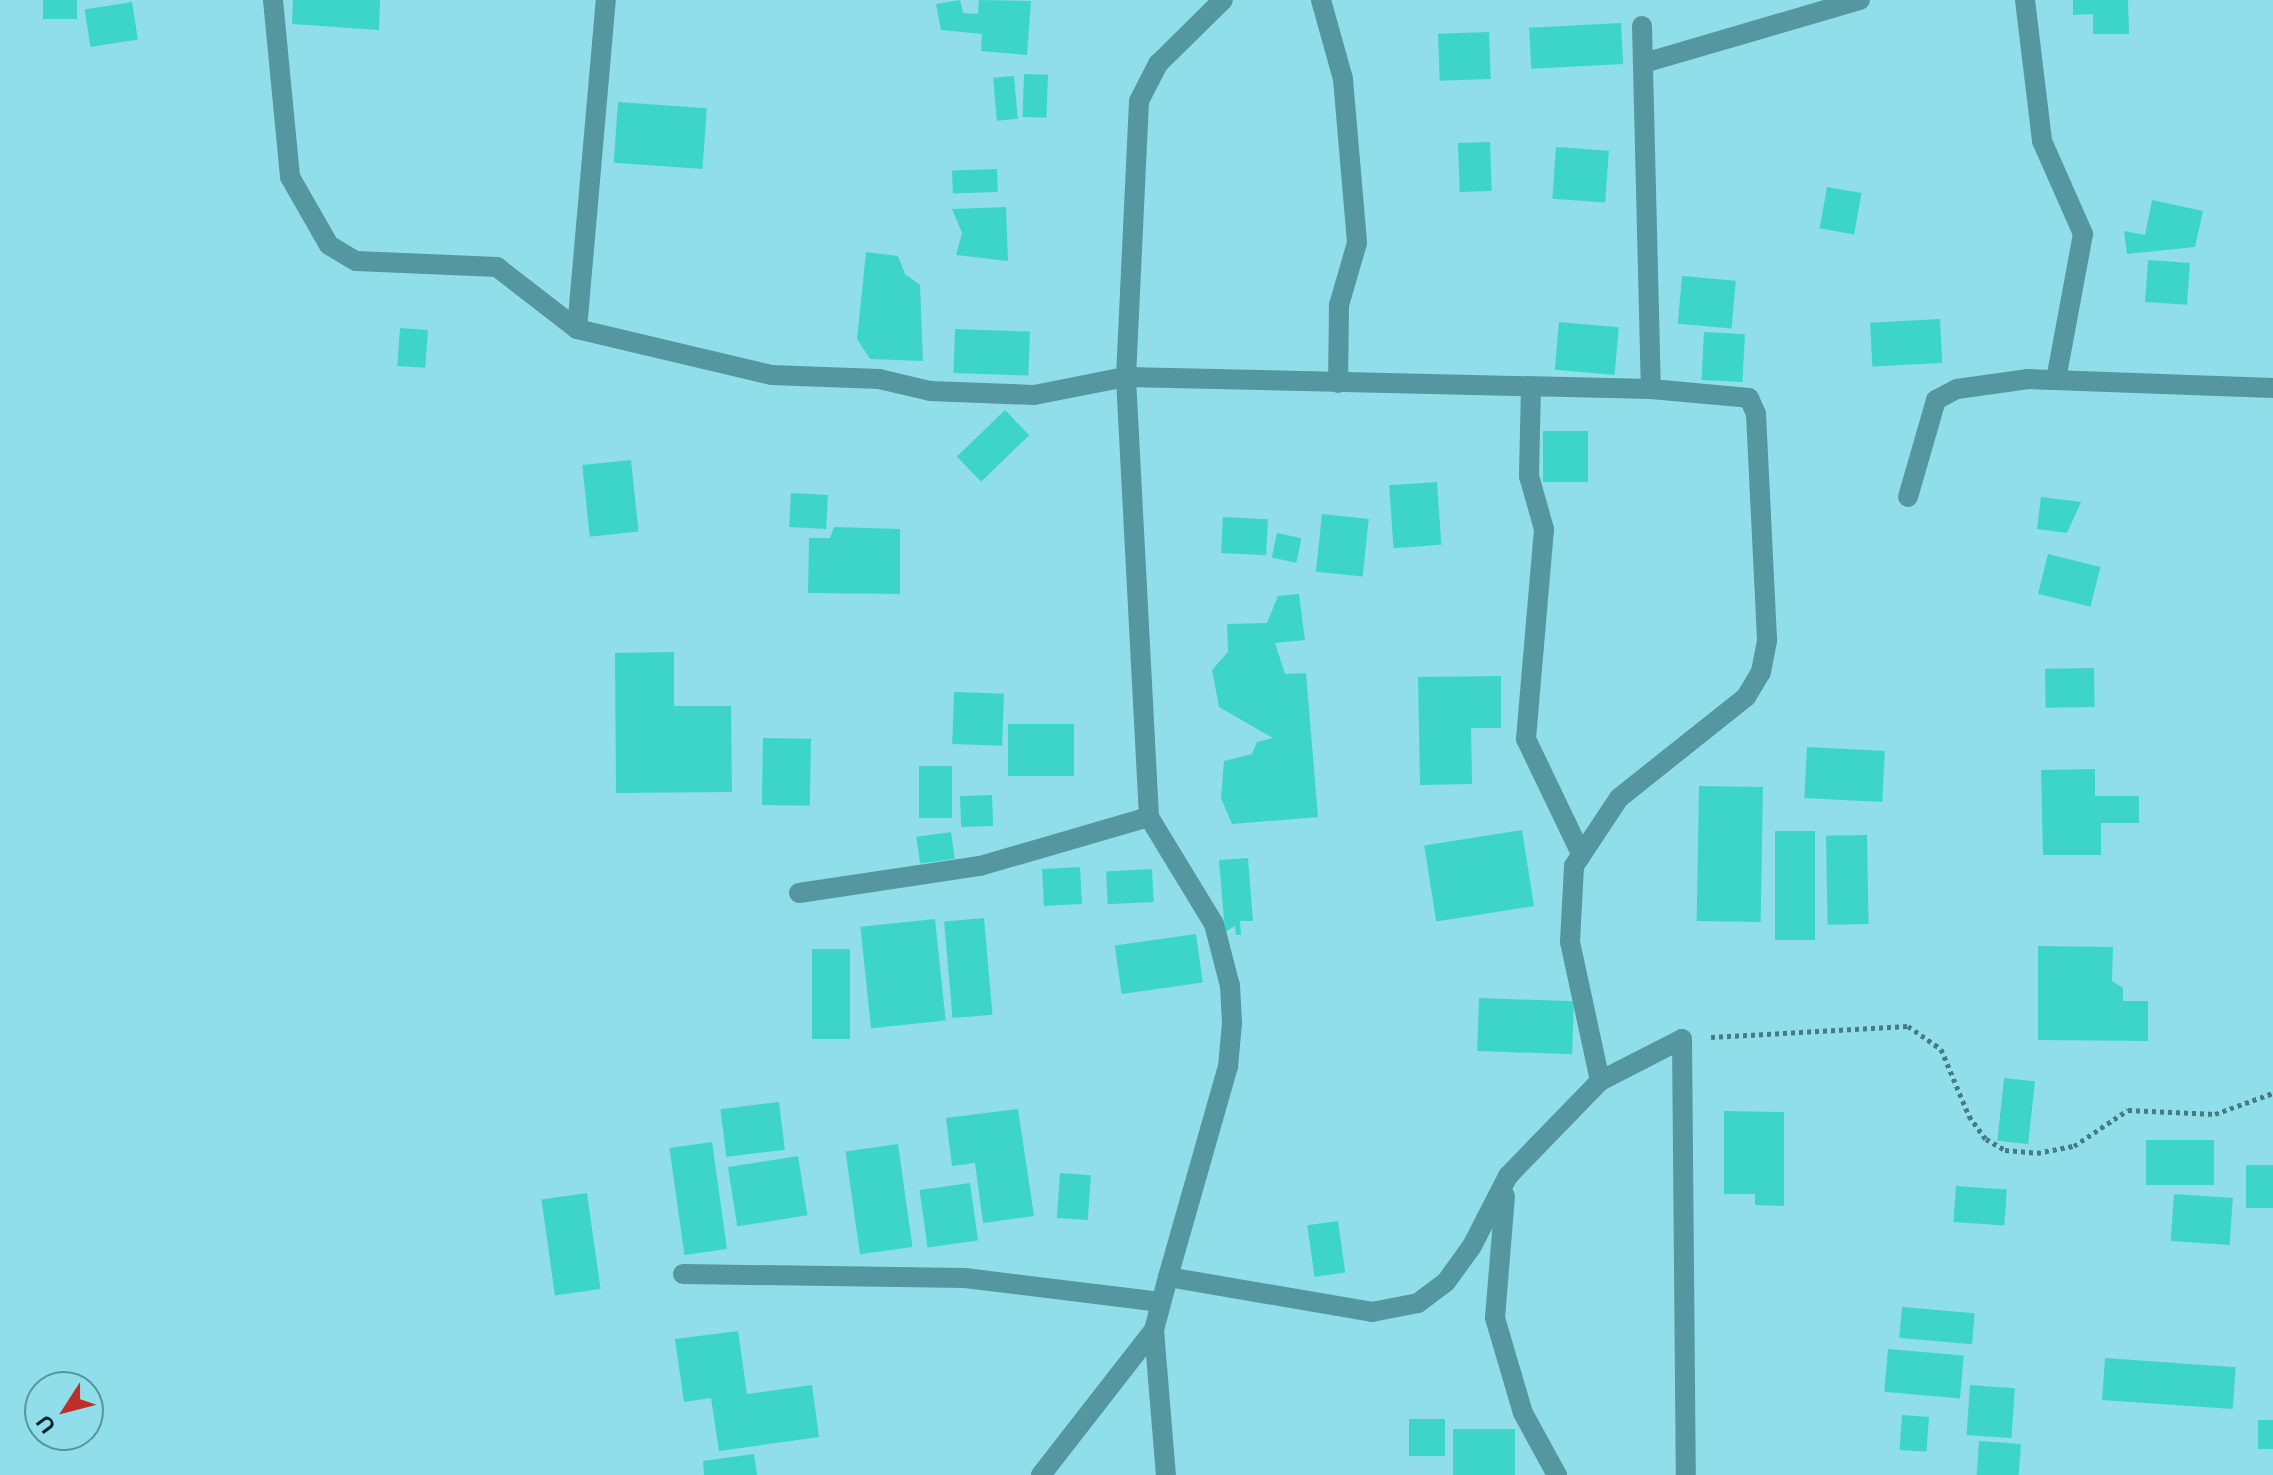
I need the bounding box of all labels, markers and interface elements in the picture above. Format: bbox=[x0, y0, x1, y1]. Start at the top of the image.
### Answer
north arrow bbox=[24, 1371, 104, 1451]
text: U bbox=[31, 1410, 61, 1438]

